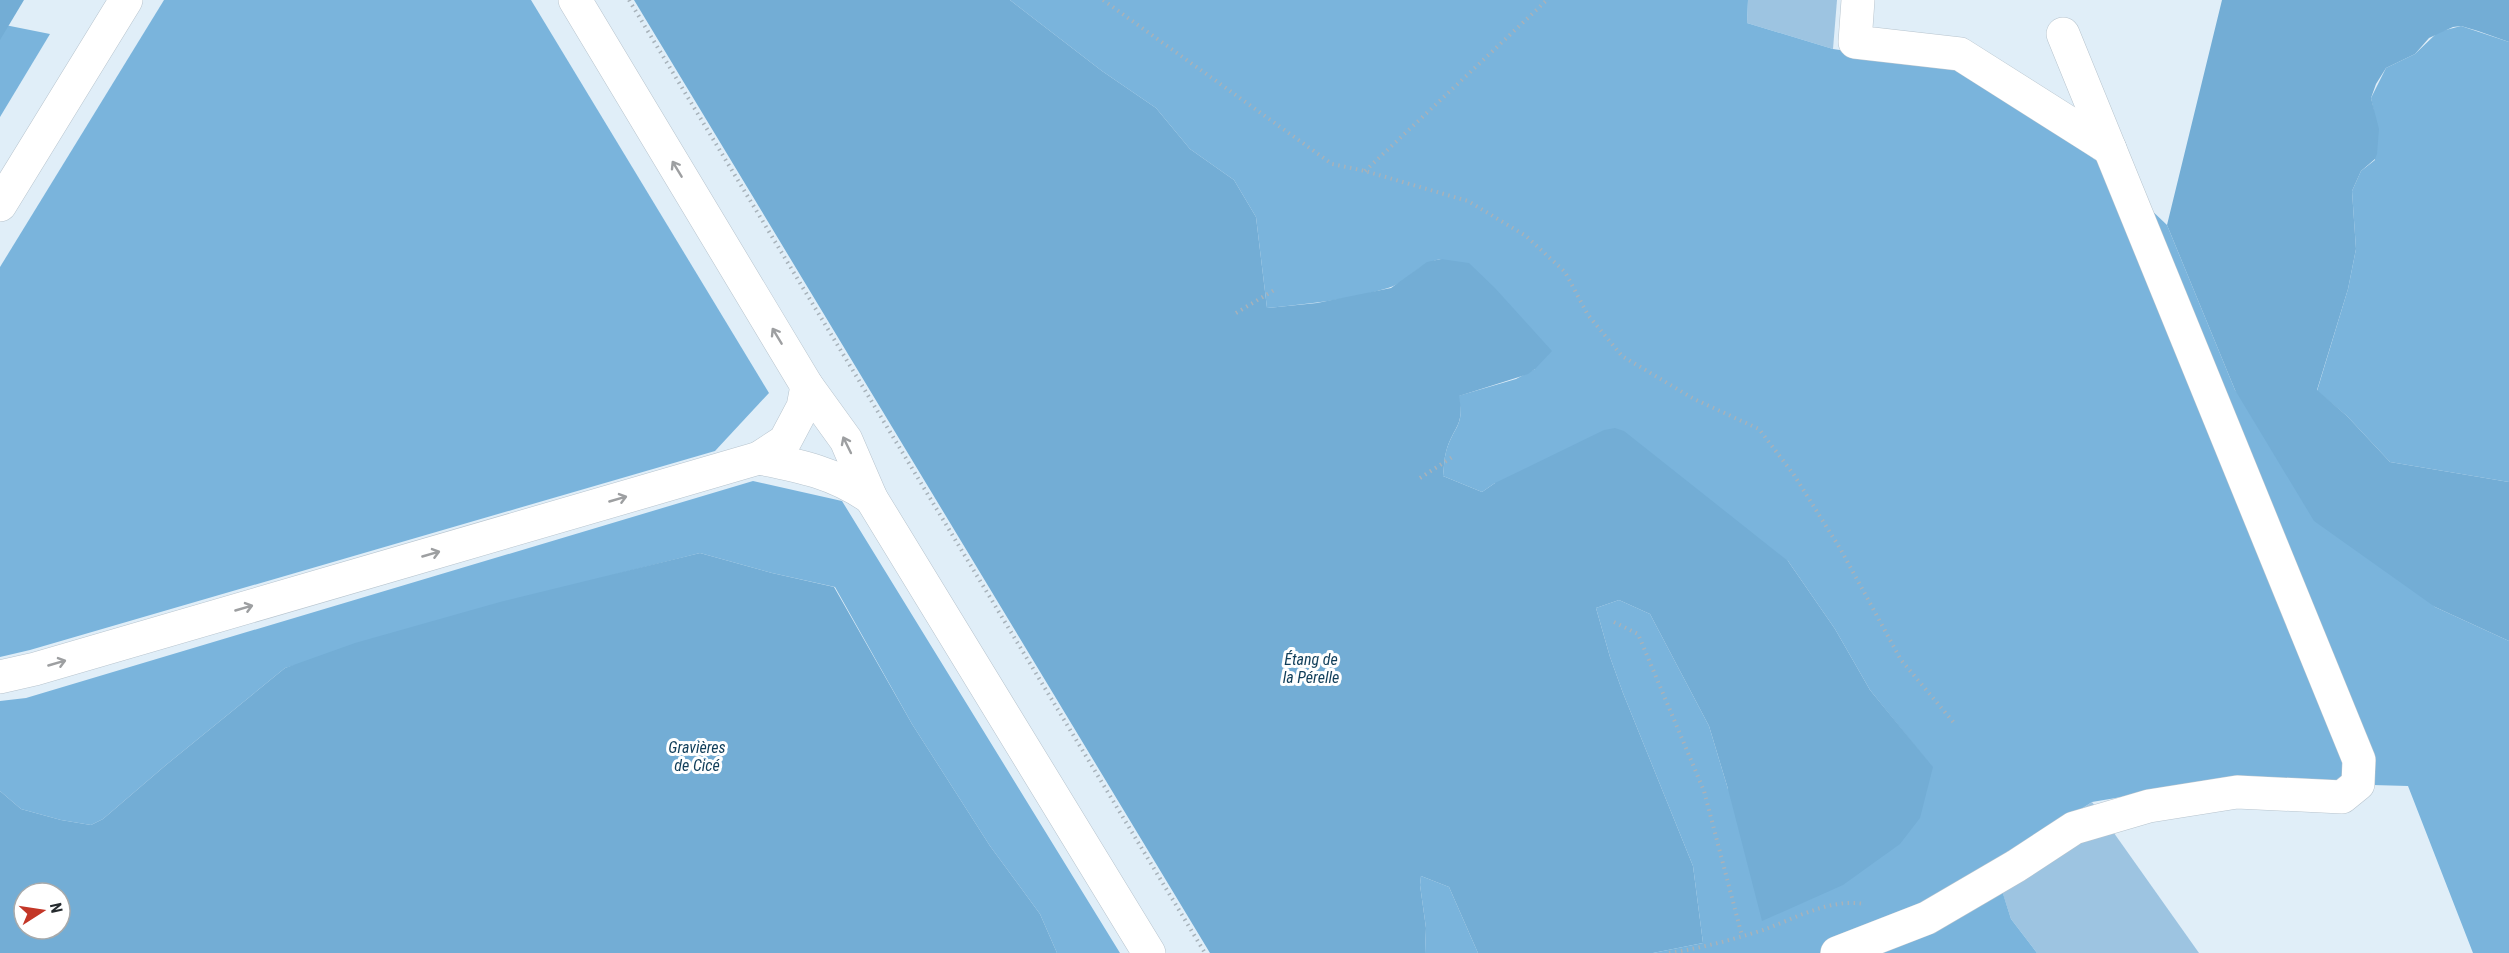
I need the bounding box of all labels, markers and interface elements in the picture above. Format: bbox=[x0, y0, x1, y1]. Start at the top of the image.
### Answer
one-way arrow bbox=[670, 161, 682, 178]
one-way arrow bbox=[770, 328, 782, 345]
one-way arrow bbox=[841, 436, 853, 454]
one-way arrow bbox=[609, 493, 628, 504]
one-way arrow bbox=[421, 548, 440, 559]
one-way arrow bbox=[234, 602, 253, 613]
water label: Étang de la Pérelle bbox=[1283, 650, 1339, 687]
one-way arrow bbox=[47, 657, 66, 668]
water label: Gravières de Cicé bbox=[668, 738, 726, 775]
north arrow bbox=[12, 881, 72, 941]
text: N bbox=[46, 901, 66, 915]

